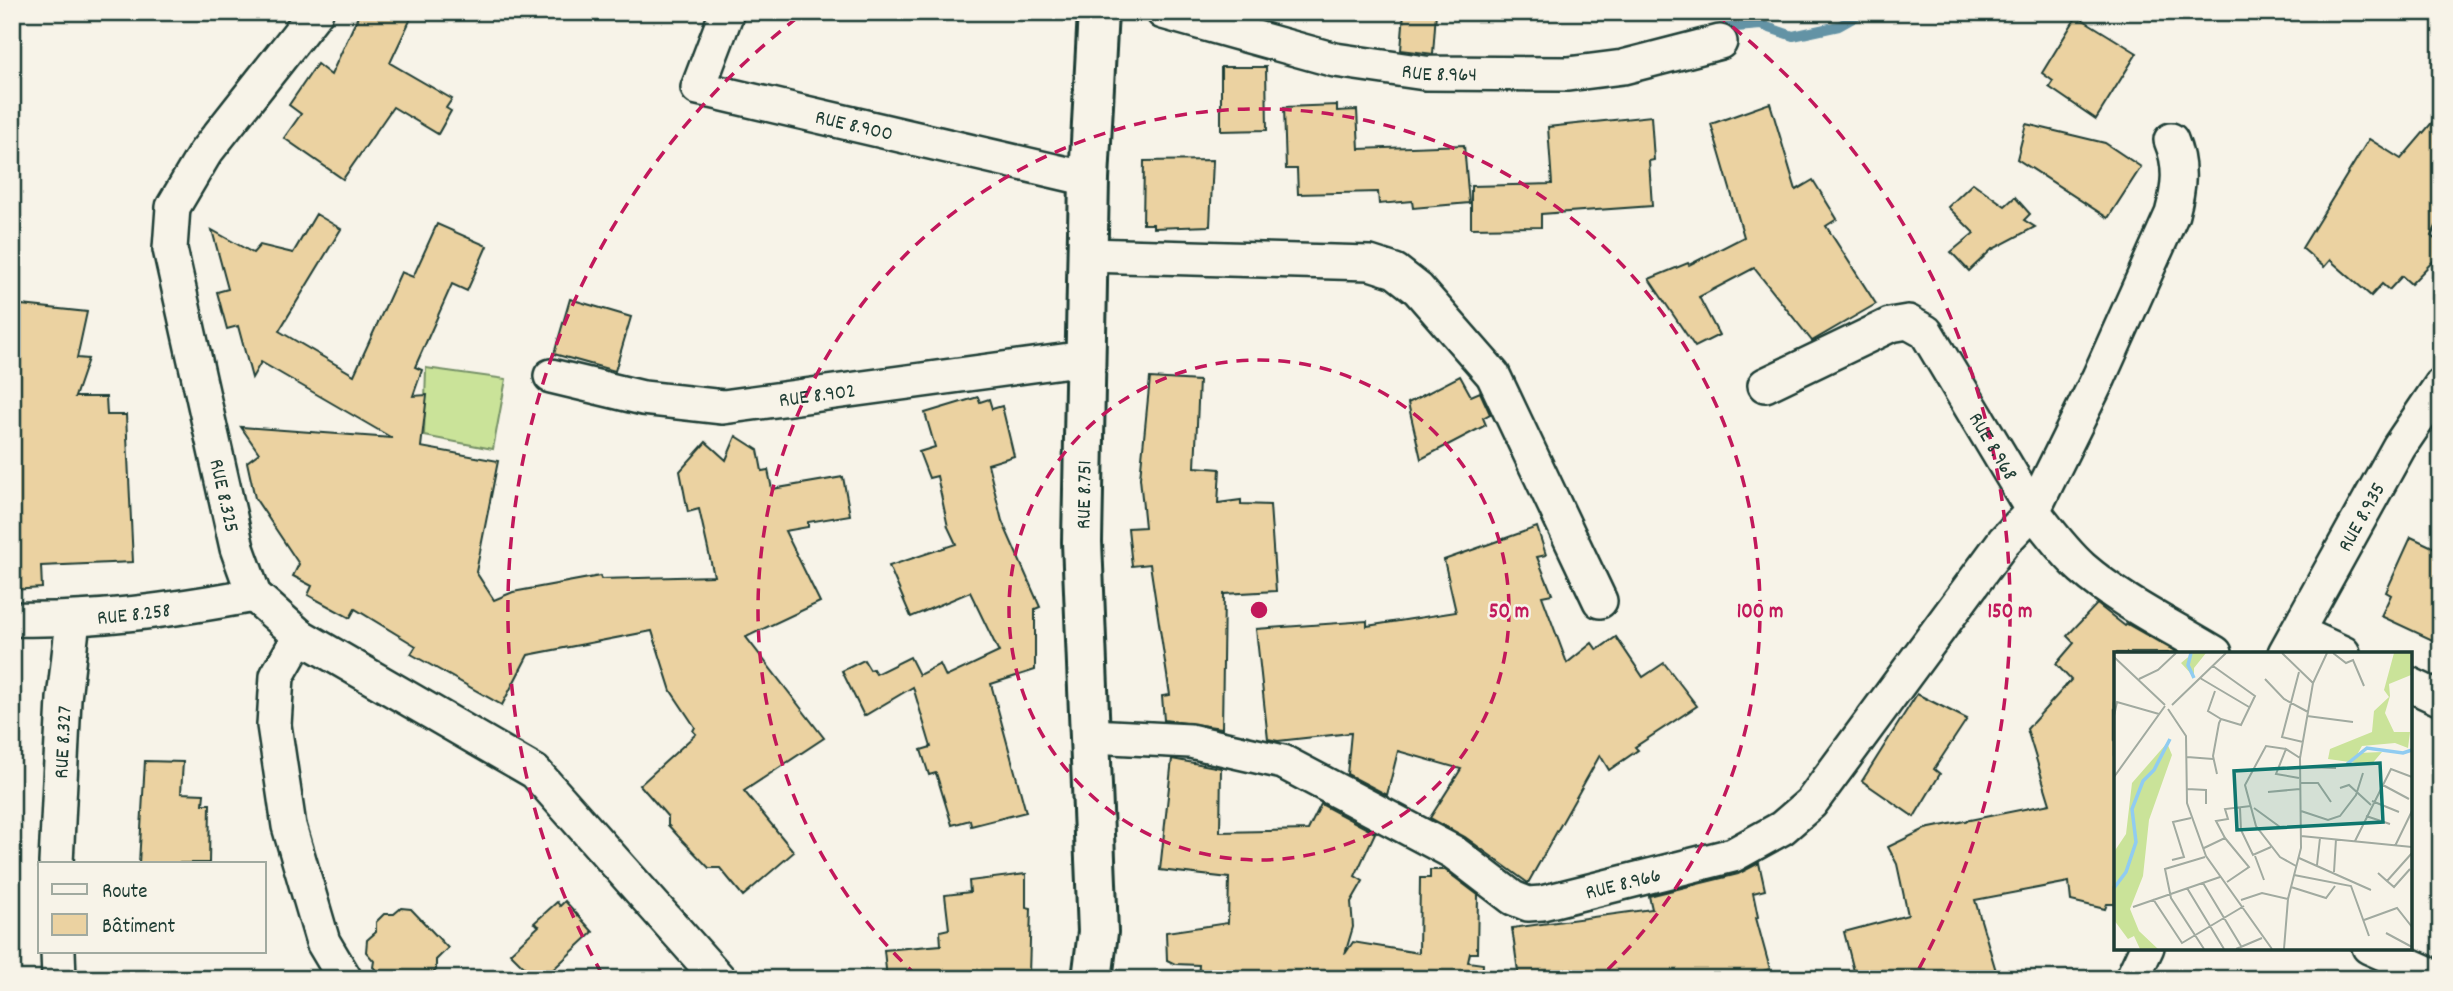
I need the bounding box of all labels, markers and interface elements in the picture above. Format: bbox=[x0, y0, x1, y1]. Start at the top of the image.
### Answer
street label: RUE 8.964 bbox=[1400, 58, 1477, 91]
street label: RUE 8.900 bbox=[812, 104, 896, 151]
street label: RUE 8.902 bbox=[777, 377, 858, 417]
street label: RUE 8.968 bbox=[1959, 407, 2024, 487]
street label: RUE 8.325 bbox=[199, 456, 245, 536]
street label: RUE 8.751 bbox=[1070, 460, 1102, 530]
street label: RUE 8.935 bbox=[2332, 478, 2395, 558]
street label: RUE 8.258 bbox=[96, 597, 173, 635]
centre of rings bbox=[1247, 598, 1271, 622]
text: 50 m bbox=[1489, 598, 1529, 628]
text: 100 m bbox=[1737, 598, 1783, 628]
text: 150 m bbox=[1987, 598, 2033, 628]
inset map bbox=[2114, 652, 2411, 949]
street label: RUE 8.327 bbox=[48, 705, 82, 780]
legend bbox=[38, 862, 266, 953]
street label: RUE 8.966 bbox=[1583, 862, 1665, 910]
text: Route bbox=[102, 878, 148, 908]
text: Bâtiment bbox=[102, 913, 175, 943]

